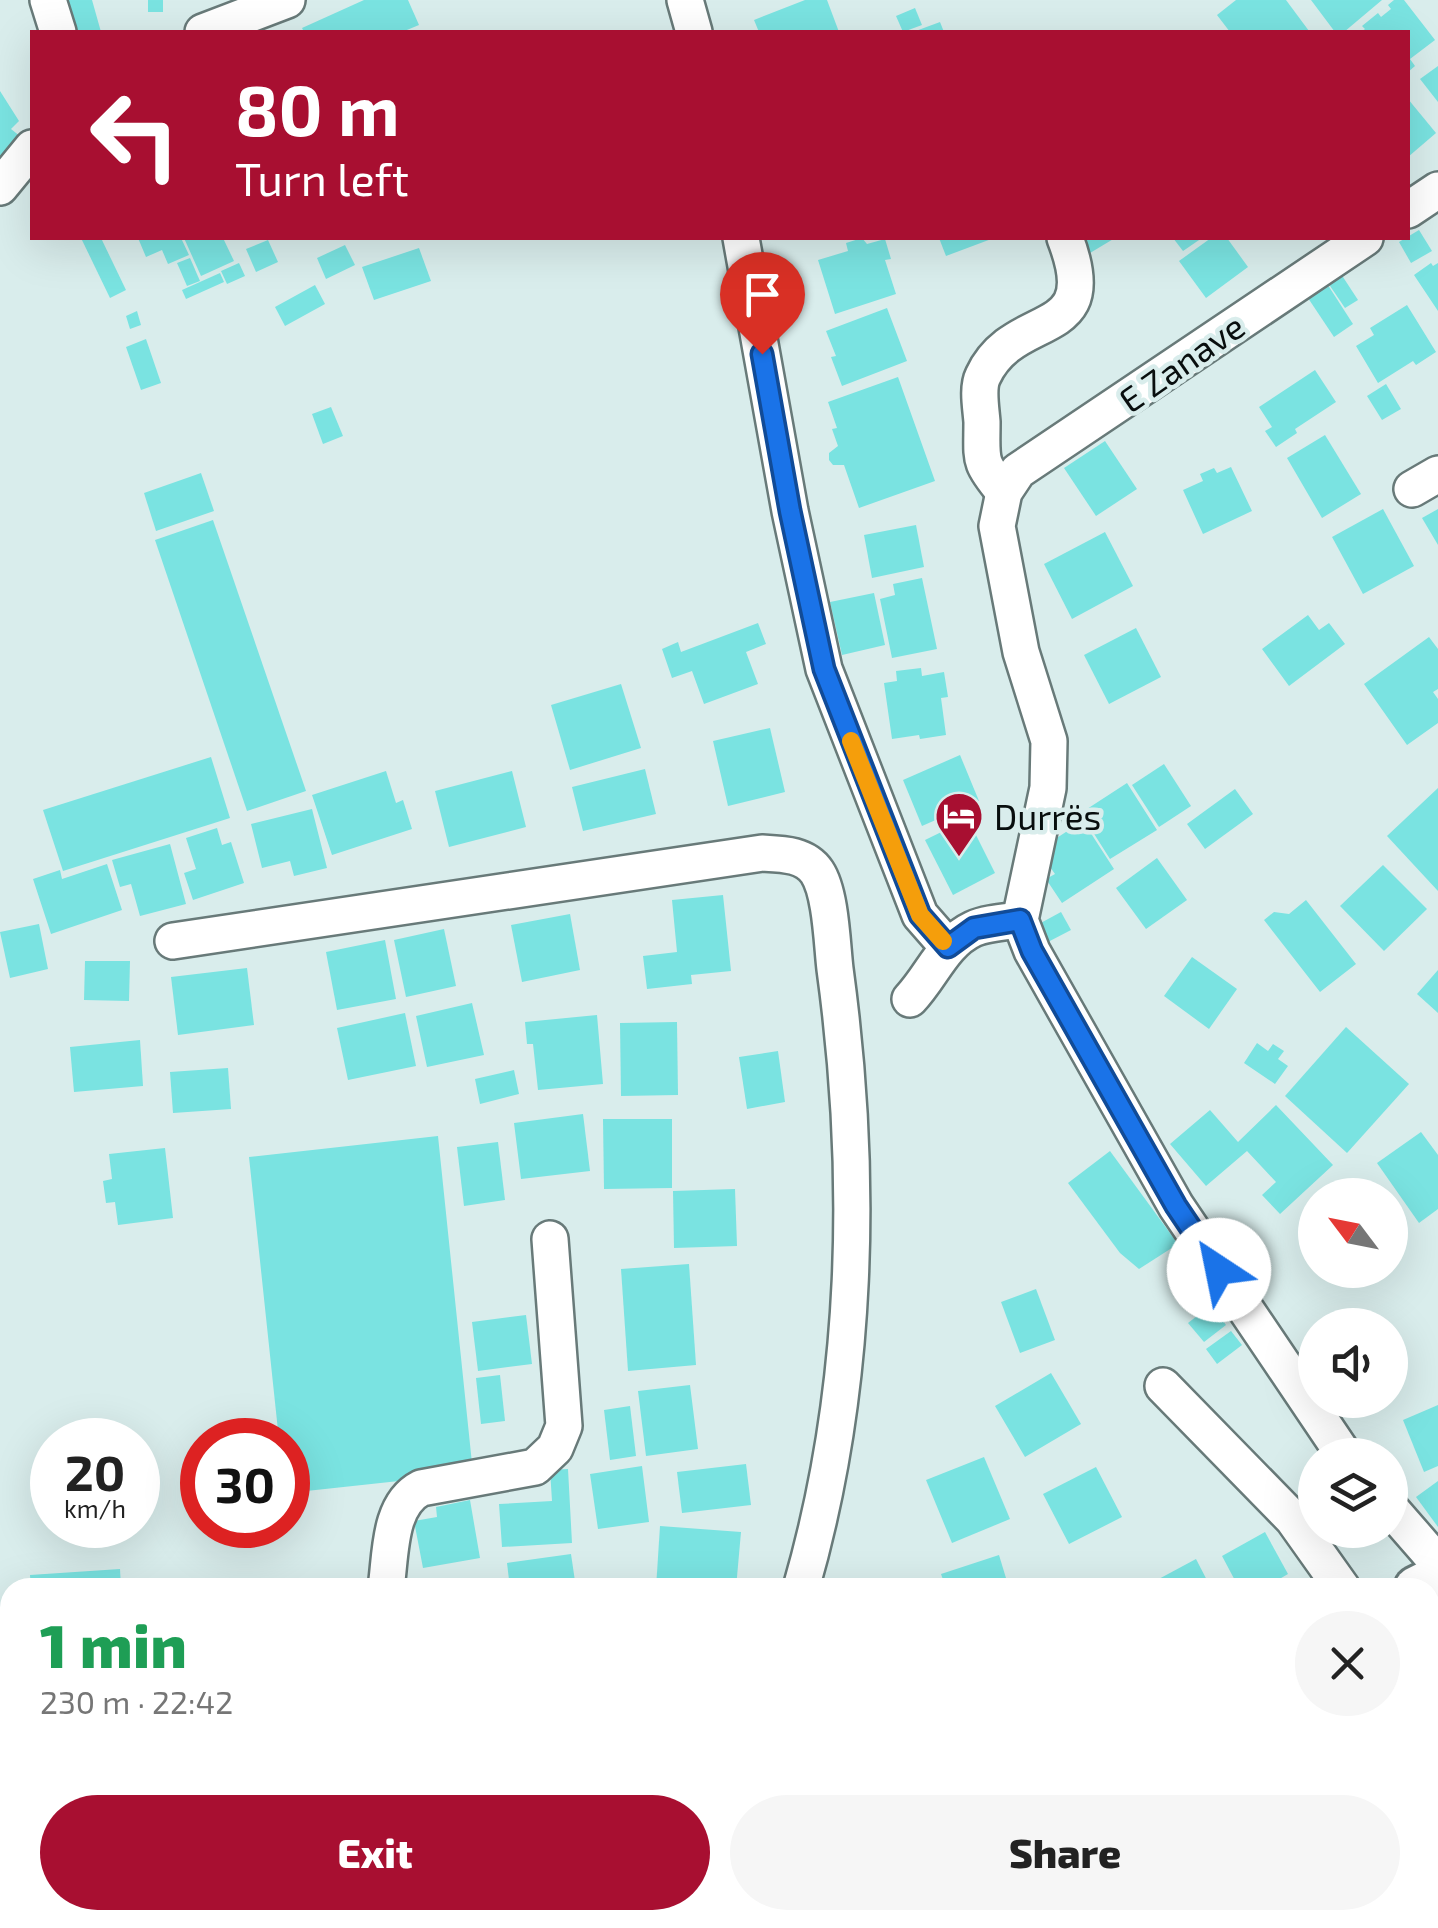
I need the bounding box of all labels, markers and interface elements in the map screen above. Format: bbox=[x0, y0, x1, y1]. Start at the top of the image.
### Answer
text: 80 m bbox=[235, 66, 400, 150]
icon: left bbox=[70, 70, 200, 200]
text: Turn left bbox=[235, 151, 409, 205]
pin bbox=[720, 252, 805, 355]
icon: arrive bbox=[735, 267, 790, 322]
street label: E Zanave bbox=[1110, 304, 1252, 420]
hotel icon: Durrës bbox=[933, 790, 985, 858]
place label: Durrës bbox=[994, 795, 1101, 837]
north arrow bbox=[1298, 1178, 1408, 1288]
map controls bbox=[1298, 1178, 1408, 1548]
position arrow bbox=[1167, 1218, 1271, 1322]
button: sound bbox=[1298, 1308, 1408, 1418]
speed limit sign: 30 bbox=[180, 1418, 310, 1548]
button: layers bbox=[1298, 1438, 1408, 1548]
text: 20 bbox=[65, 1441, 125, 1501]
text: km/h bbox=[64, 1493, 126, 1523]
text: 1 min bbox=[40, 1608, 187, 1680]
button: close bbox=[1295, 1611, 1400, 1716]
text: 230 m · 22:42 bbox=[40, 1682, 233, 1720]
button: Exit bbox=[40, 1795, 710, 1910]
button: Share bbox=[730, 1795, 1400, 1910]

